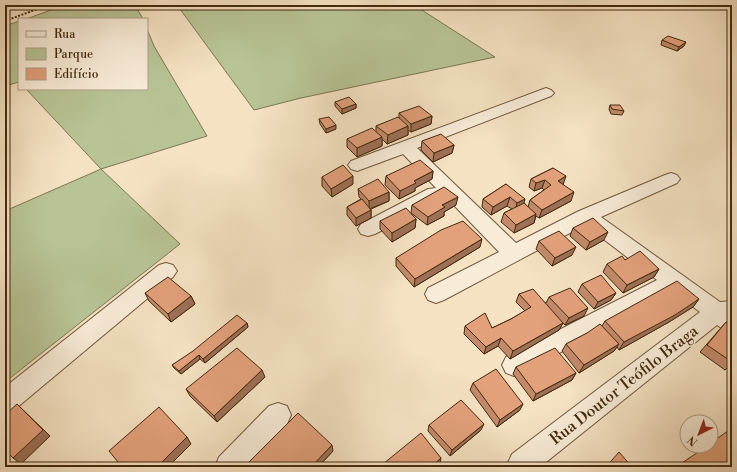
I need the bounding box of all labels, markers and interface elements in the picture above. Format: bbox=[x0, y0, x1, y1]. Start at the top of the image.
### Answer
legend bbox=[18, 18, 148, 90]
text: Rua bbox=[54, 27, 76, 42]
text: Parque bbox=[54, 47, 93, 62]
text: Edifício bbox=[54, 67, 99, 82]
street label: Rua Doutor Teófilo Braga bbox=[546, 320, 703, 449]
north arrow bbox=[679, 414, 719, 454]
text: N bbox=[685, 432, 701, 449]

